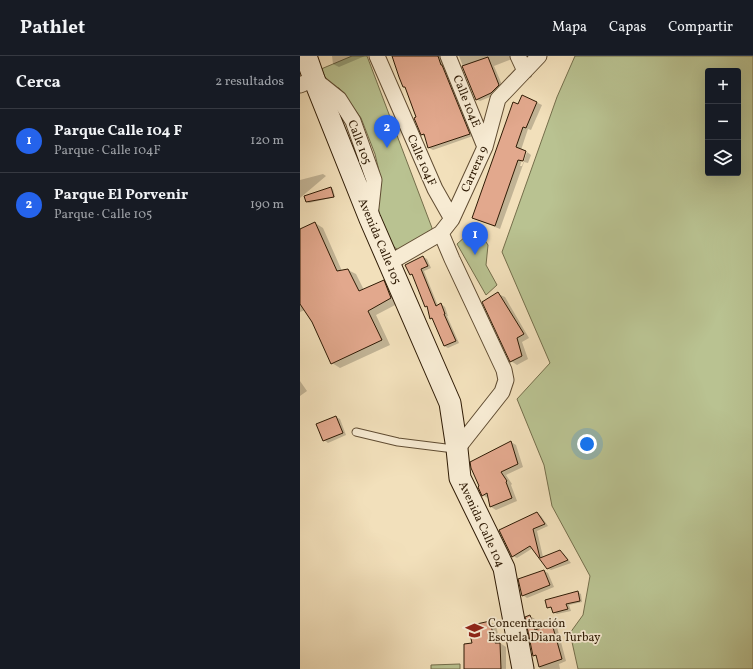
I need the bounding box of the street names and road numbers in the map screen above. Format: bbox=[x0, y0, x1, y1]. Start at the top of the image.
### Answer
street label: Calle 104E bbox=[448, 73, 484, 130]
street label: Calle 105 bbox=[343, 118, 375, 167]
street label: Calle 104F bbox=[403, 132, 440, 189]
street label: Carrera 9 bbox=[458, 144, 492, 195]
street label: Avenida Calle 105 bbox=[354, 196, 405, 287]
street label: Avenida Calle 104 bbox=[454, 479, 508, 570]

